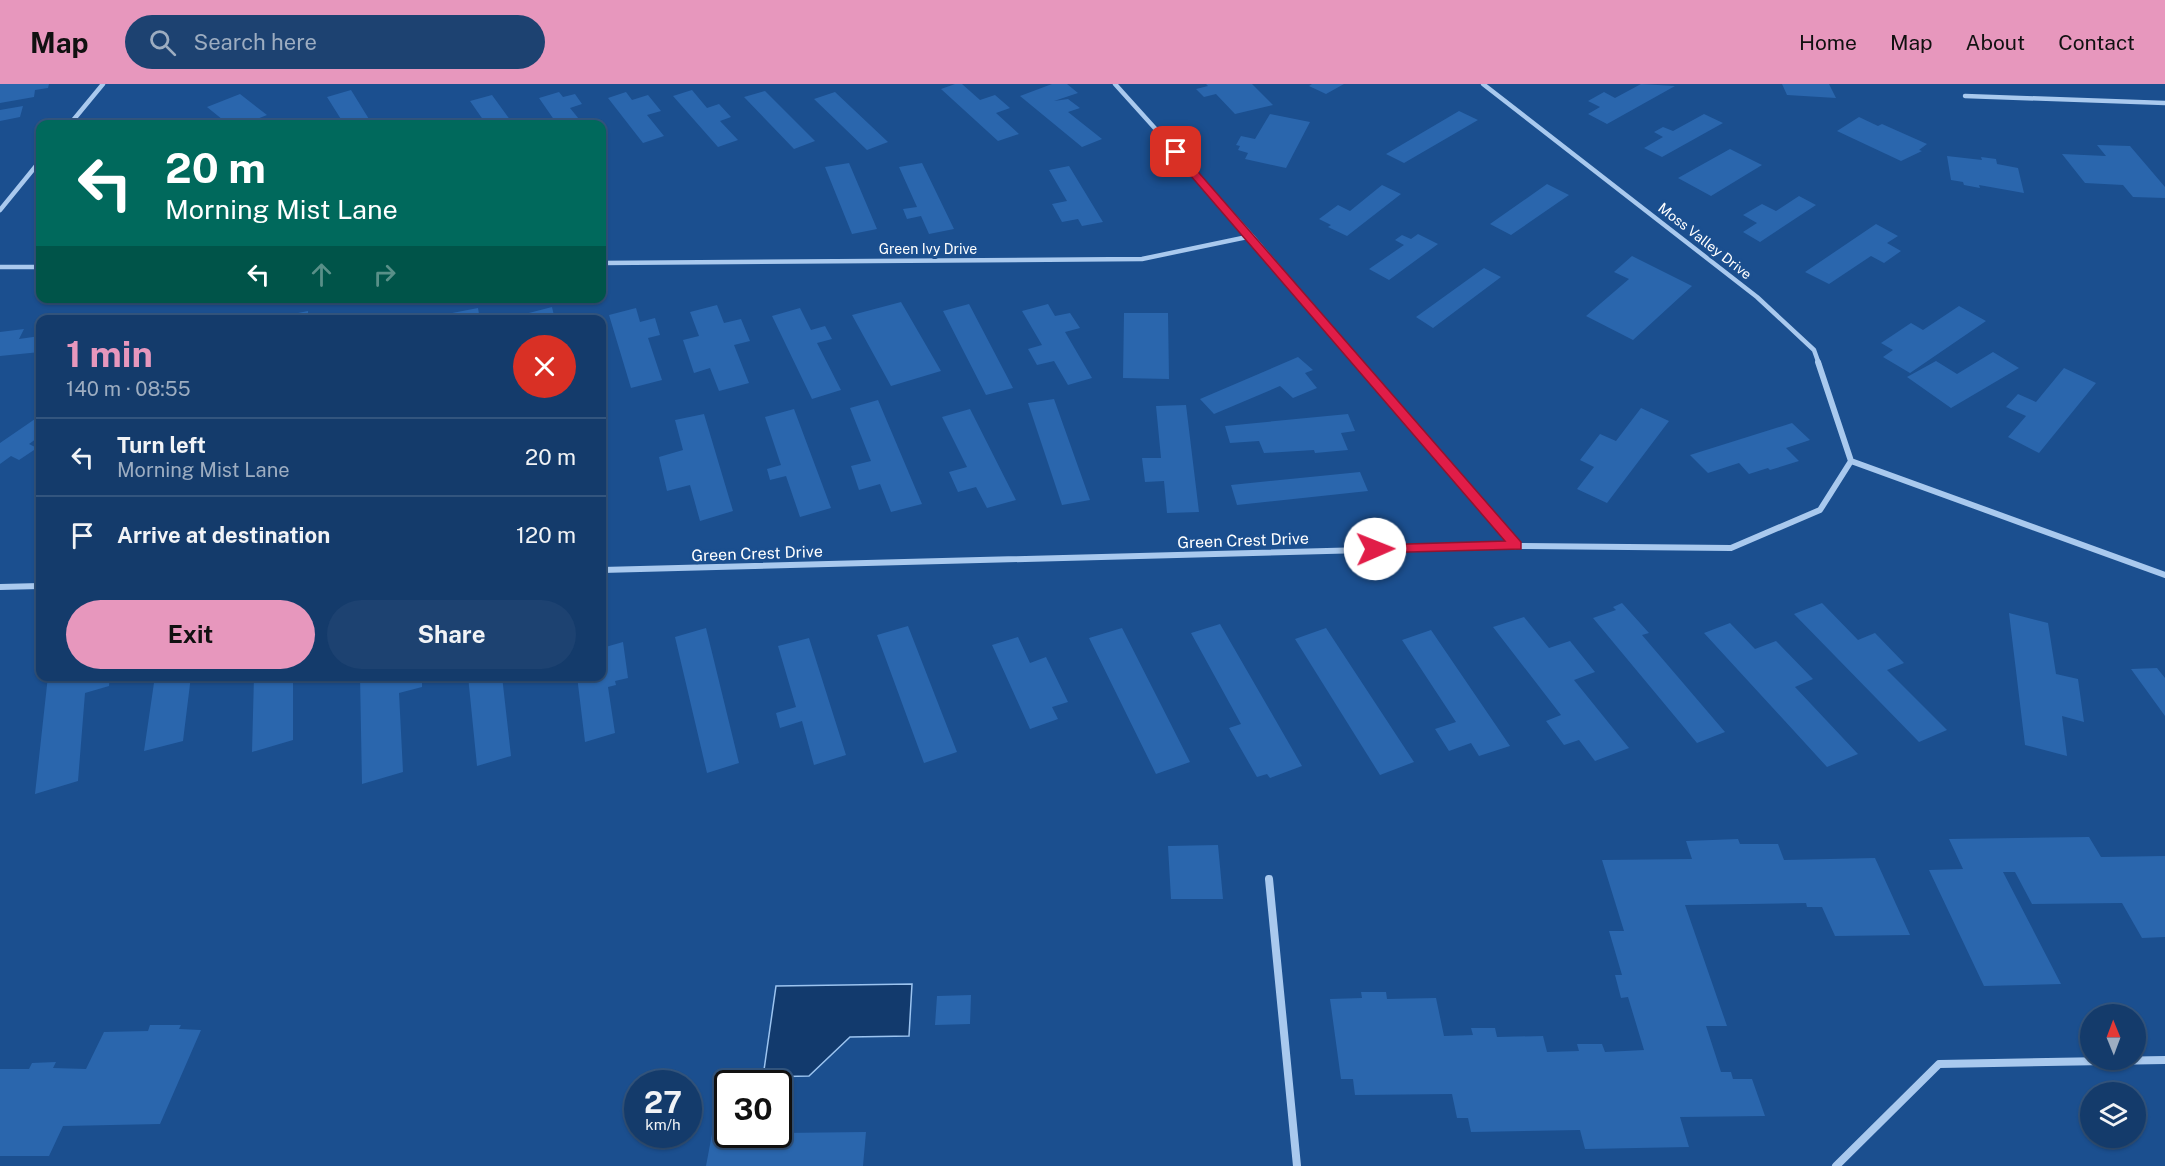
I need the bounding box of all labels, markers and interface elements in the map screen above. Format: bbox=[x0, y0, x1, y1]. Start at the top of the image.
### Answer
search box bbox=[125, 15, 545, 69]
text: Map bbox=[30, 26, 89, 59]
icon: search bbox=[146, 26, 179, 59]
text: Search here bbox=[194, 29, 317, 55]
text: Home bbox=[1799, 30, 1857, 55]
text: Map bbox=[1890, 30, 1933, 55]
text: About bbox=[1966, 30, 2025, 55]
text: Contact bbox=[2058, 30, 2135, 55]
pin bbox=[1150, 126, 1201, 177]
icon: arrive bbox=[1159, 135, 1192, 168]
text: 20 m bbox=[165, 143, 266, 192]
icon: left bbox=[66, 144, 144, 222]
text: Morning Mist Lane bbox=[165, 193, 398, 225]
street label: Moss Valley Drive bbox=[1655, 200, 1755, 282]
street label: Green Ivy Drive bbox=[879, 241, 977, 257]
icon: left bbox=[242, 258, 275, 291]
icon: ahead bbox=[305, 258, 338, 291]
icon: right bbox=[368, 258, 401, 291]
text: 1 min bbox=[66, 333, 153, 375]
button: close bbox=[513, 335, 576, 398]
text: 140 m · 08:55 bbox=[66, 377, 190, 401]
text: Turn left bbox=[117, 432, 206, 458]
icon: left bbox=[66, 441, 99, 474]
text: 20 m bbox=[525, 444, 576, 470]
text: Morning Mist Lane bbox=[117, 458, 290, 482]
position arrow bbox=[1343, 517, 1407, 581]
icon: arrive bbox=[66, 519, 99, 552]
text: Arrive at destination bbox=[117, 522, 330, 548]
text: 120 m bbox=[516, 522, 576, 548]
street label: Green Crest Drive bbox=[1177, 529, 1309, 552]
street label: Green Crest Drive bbox=[691, 542, 823, 565]
button: Exit bbox=[66, 600, 315, 669]
button: Share bbox=[327, 600, 576, 669]
north arrow bbox=[2080, 1004, 2146, 1070]
map controls bbox=[2080, 1004, 2146, 1148]
speed limit sign: 30 bbox=[714, 1070, 792, 1148]
button: layers bbox=[2080, 1082, 2146, 1148]
text: 27 bbox=[644, 1084, 682, 1120]
text: km/h bbox=[645, 1116, 681, 1133]

